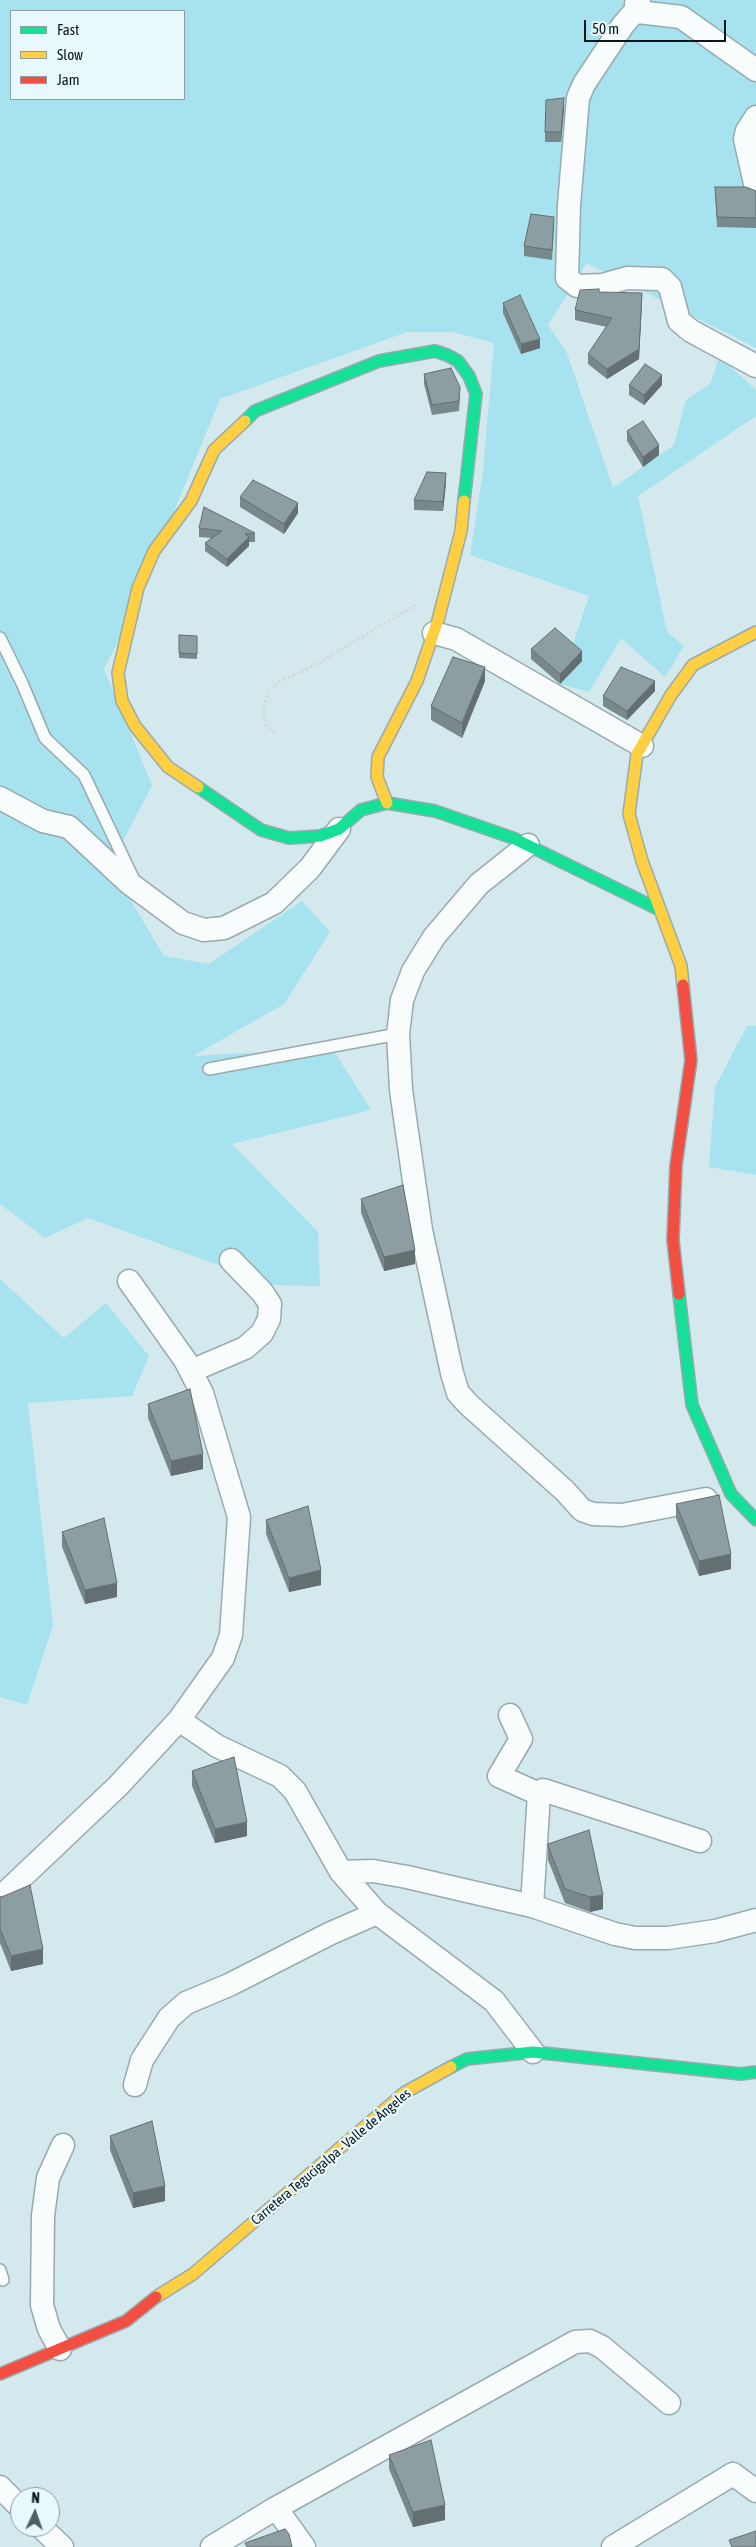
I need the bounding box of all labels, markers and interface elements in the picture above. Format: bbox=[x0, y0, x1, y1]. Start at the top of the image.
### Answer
legend bbox=[10, 10, 185, 100]
scale bar bbox=[586, 10, 728, 42]
text: 50 m bbox=[592, 20, 619, 37]
text: Fast bbox=[57, 21, 79, 38]
text: Slow bbox=[57, 46, 83, 63]
text: Jam bbox=[57, 71, 80, 88]
street label: Carretera Tegucigalpa - Valle de Ángeles bbox=[248, 2085, 414, 2229]
north arrow bbox=[10, 2487, 60, 2537]
text: N bbox=[31, 2490, 40, 2506]

